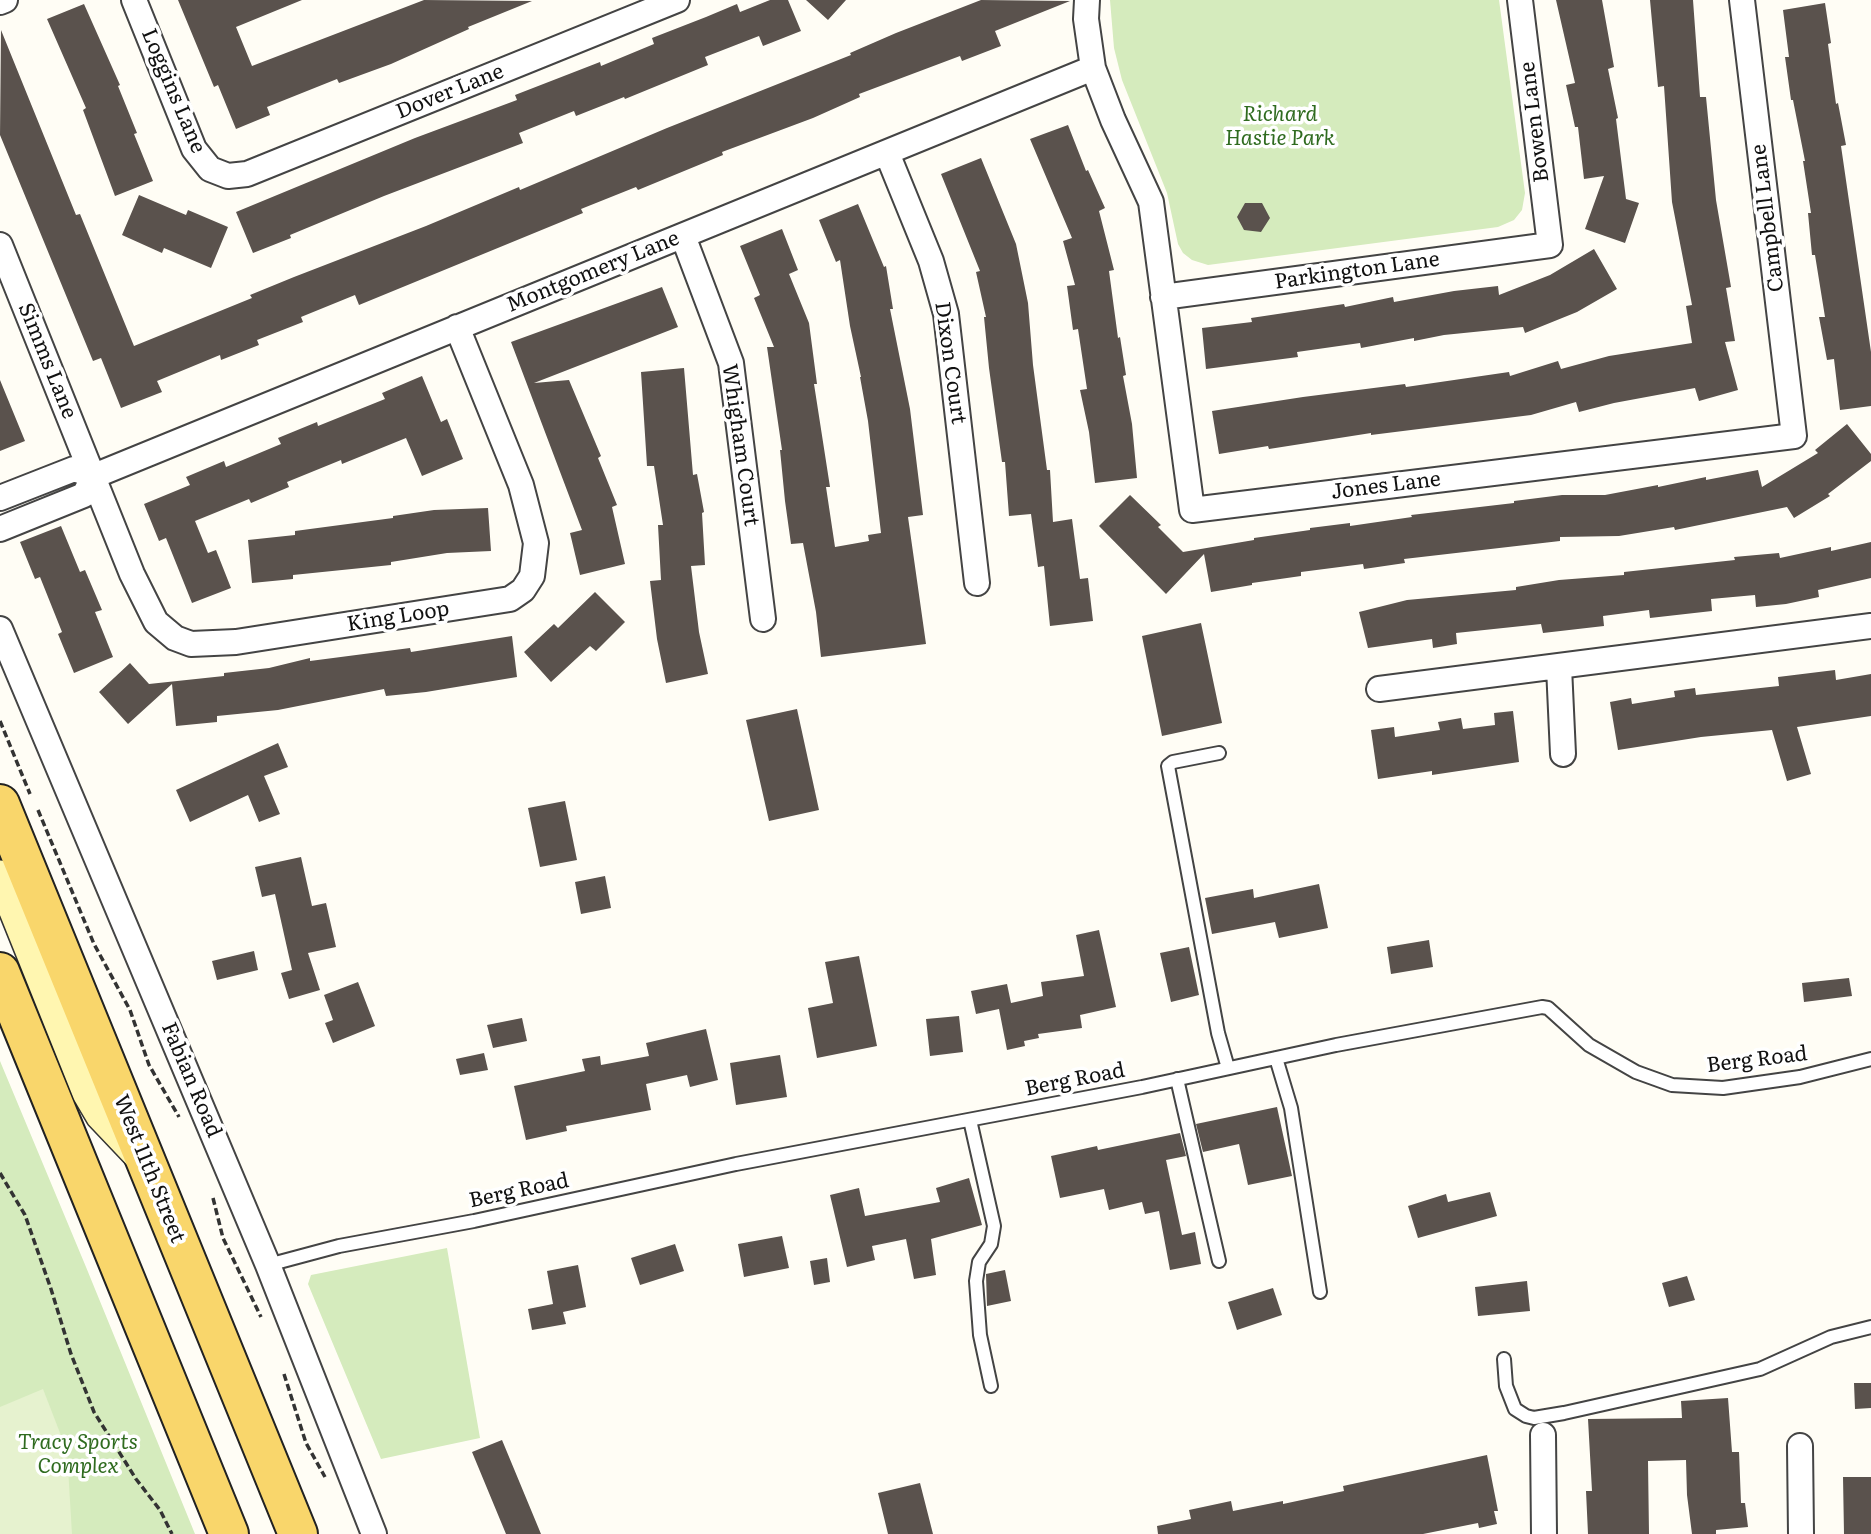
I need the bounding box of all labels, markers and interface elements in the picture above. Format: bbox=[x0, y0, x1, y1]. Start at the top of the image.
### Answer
street label: Loggins Lane bbox=[135, 25, 211, 157]
street label: Dover Lane bbox=[392, 59, 508, 125]
street label: Bowen Lane bbox=[1515, 60, 1555, 184]
park label: Richard Hastie Park bbox=[1225, 102, 1335, 152]
street label: Campbell Lane bbox=[1746, 143, 1790, 293]
street label: Montgomery Lane bbox=[503, 226, 683, 318]
street label: Parkington Lane bbox=[1273, 247, 1441, 295]
street label: Simms Lane bbox=[12, 299, 82, 423]
street label: Dixon Court bbox=[929, 300, 971, 426]
street label: Whigham Court bbox=[716, 362, 764, 528]
street label: Jones Lane bbox=[1330, 467, 1442, 505]
street label: King Loop bbox=[345, 596, 451, 638]
street label: Fabian Road bbox=[155, 1019, 227, 1141]
street label: Berg Road bbox=[1705, 1041, 1809, 1079]
street label: Berg Road bbox=[1023, 1058, 1127, 1102]
street label: West 11th Street bbox=[108, 1091, 190, 1247]
street label: Berg Road bbox=[467, 1168, 571, 1214]
park label: Tracy Sports Complex bbox=[18, 1430, 138, 1480]

